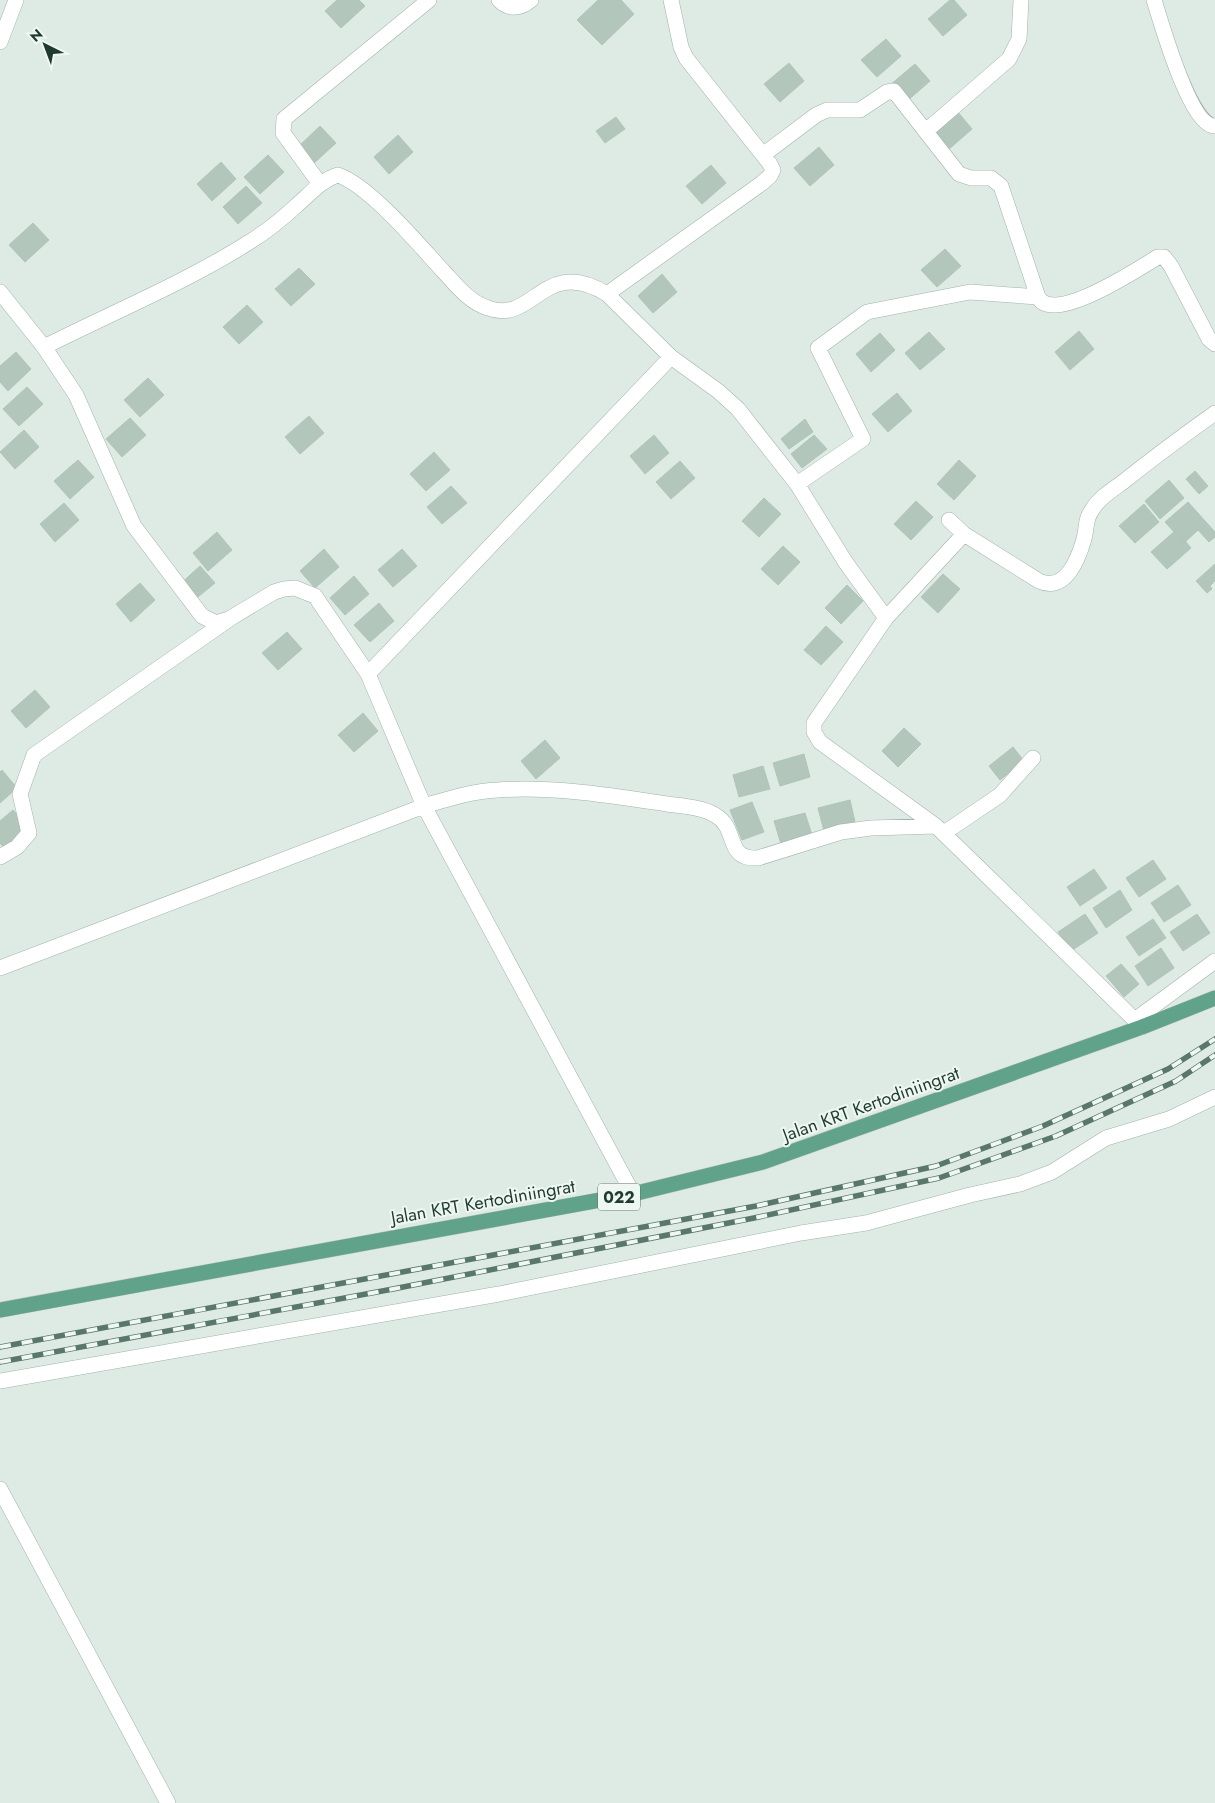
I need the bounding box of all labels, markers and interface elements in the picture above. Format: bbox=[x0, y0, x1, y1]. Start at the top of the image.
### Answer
north arrow bbox=[20, 20, 70, 70]
text: N bbox=[25, 24, 47, 46]
street label: Jalan KRT Kertodiniingrat bbox=[777, 1060, 964, 1149]
street label: Jalan KRT Kertodiniingrat bbox=[387, 1173, 578, 1231]
road number: 022 bbox=[598, 1184, 640, 1210]

